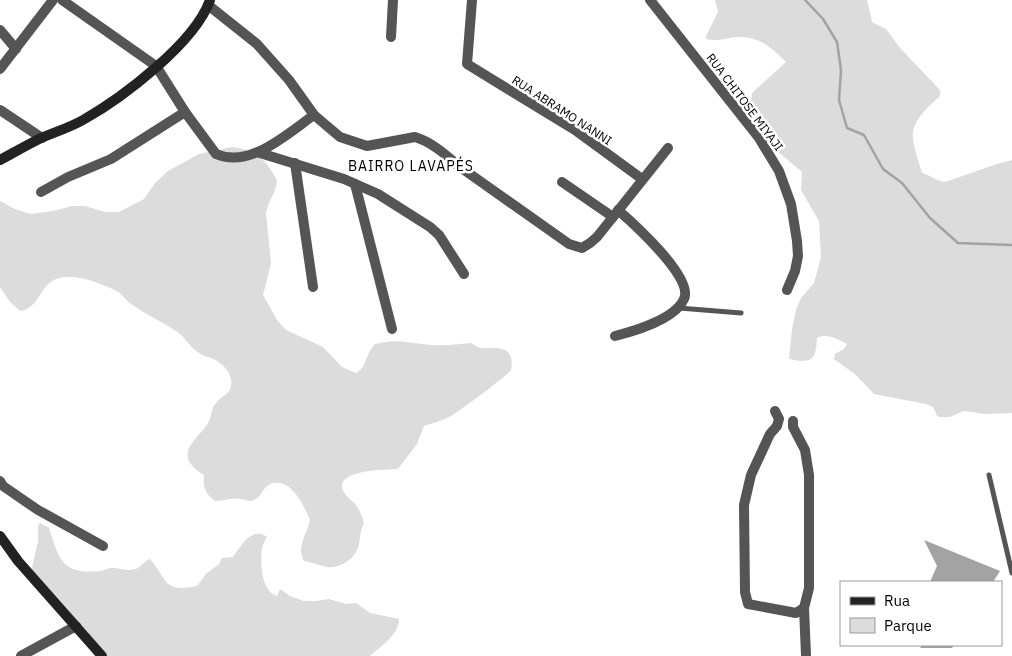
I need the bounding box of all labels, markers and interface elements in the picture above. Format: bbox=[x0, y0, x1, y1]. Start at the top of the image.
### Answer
street label: RUA CHITOSE MIYAJI bbox=[703, 50, 787, 154]
street label: RUA ABRAMO NANNI bbox=[509, 72, 615, 148]
district label: BAIRRO LAVAPÉS bbox=[348, 156, 474, 175]
legend bbox=[840, 581, 1002, 646]
text: Rua bbox=[884, 591, 910, 610]
text: Parque bbox=[884, 616, 932, 635]

